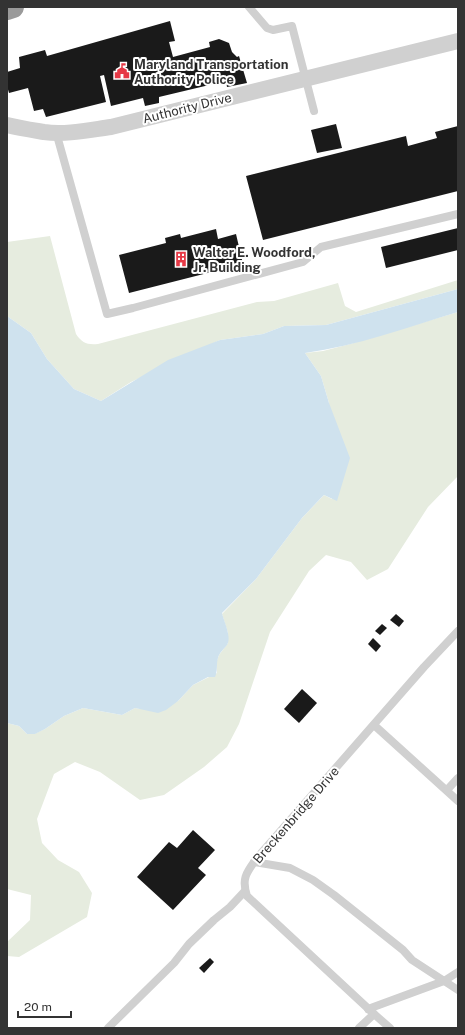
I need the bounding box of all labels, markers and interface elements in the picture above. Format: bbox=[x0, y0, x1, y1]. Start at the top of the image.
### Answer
place label: Maryland Transportation Authority Police bbox=[134, 57, 288, 87]
public building icon: Maryland Transportation Authority Police bbox=[113, 62, 131, 80]
street label: Authority Drive bbox=[141, 90, 233, 126]
place label: Walter E. Woodford, Jr. Building bbox=[193, 245, 316, 275]
building icon: Walter E. Woodford, Jr. Building bbox=[172, 250, 190, 268]
street label: Breckenbridge Drive bbox=[250, 764, 342, 866]
scale bar bbox=[18, 993, 71, 1019]
text: 20 m bbox=[24, 1000, 52, 1014]

